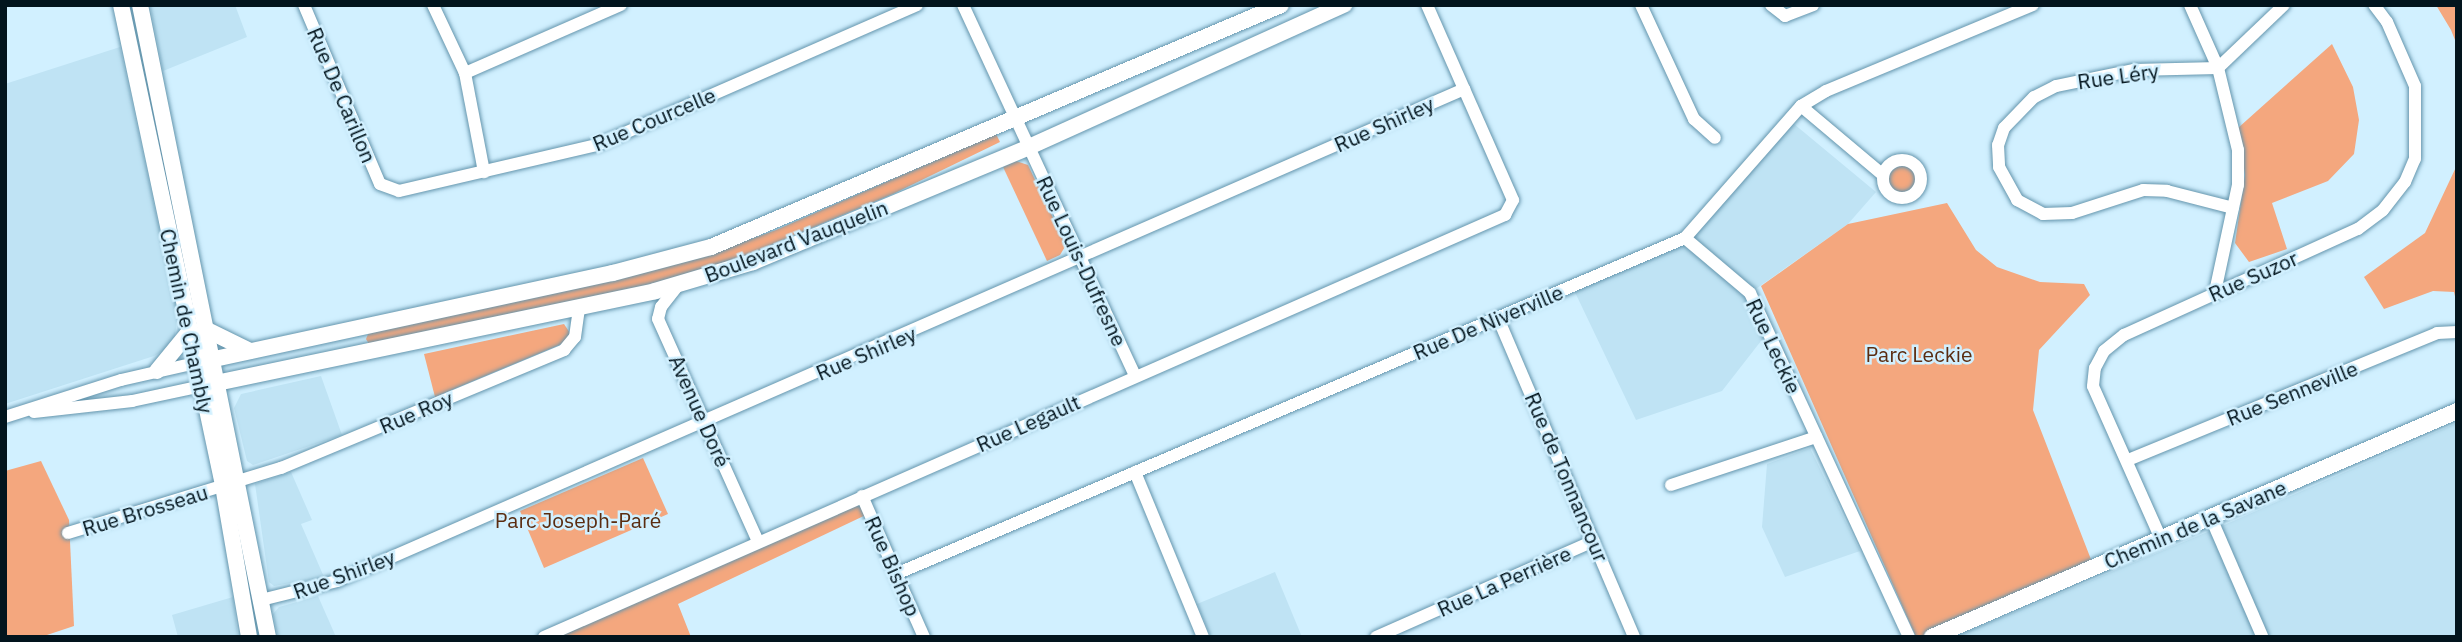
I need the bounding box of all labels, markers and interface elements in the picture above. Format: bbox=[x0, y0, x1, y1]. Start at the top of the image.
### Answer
street label: Rue De Carillon bbox=[302, 24, 382, 166]
street label: Rue Léry bbox=[2076, 58, 2160, 94]
street label: Rue Courcelle bbox=[589, 82, 719, 156]
street label: Rue Shirley bbox=[1330, 91, 1438, 157]
street label: Rue Louis-Dufresne bbox=[1031, 172, 1133, 350]
street label: Boulevard Vauquelin bbox=[701, 194, 891, 288]
street label: Chemin de Chambly bbox=[155, 226, 219, 416]
street label: Rue Suzor bbox=[2204, 245, 2302, 307]
street label: Rue De Niverville bbox=[1409, 279, 1567, 365]
street label: Rue Leckie bbox=[1741, 294, 1807, 398]
street label: Rue Shirley bbox=[812, 321, 920, 385]
park label: Parc Leckie bbox=[1865, 341, 1973, 367]
street label: Avenue Doré bbox=[664, 351, 736, 471]
street label: Rue Senneville bbox=[2223, 355, 2361, 431]
street label: Rue Roy bbox=[376, 385, 456, 439]
street label: Rue de Tonnancour bbox=[1520, 388, 1614, 566]
street label: Rue Legault bbox=[972, 389, 1084, 457]
street label: Chemin de la Savane bbox=[2100, 474, 2290, 574]
street label: Rue Brosseau bbox=[79, 479, 211, 541]
park label: Parc Joseph-Paré bbox=[495, 507, 661, 533]
street label: Rue Bishop bbox=[860, 512, 926, 620]
street label: Rue La Perrière bbox=[1433, 540, 1575, 622]
street label: Rue Shirley bbox=[290, 544, 398, 604]

